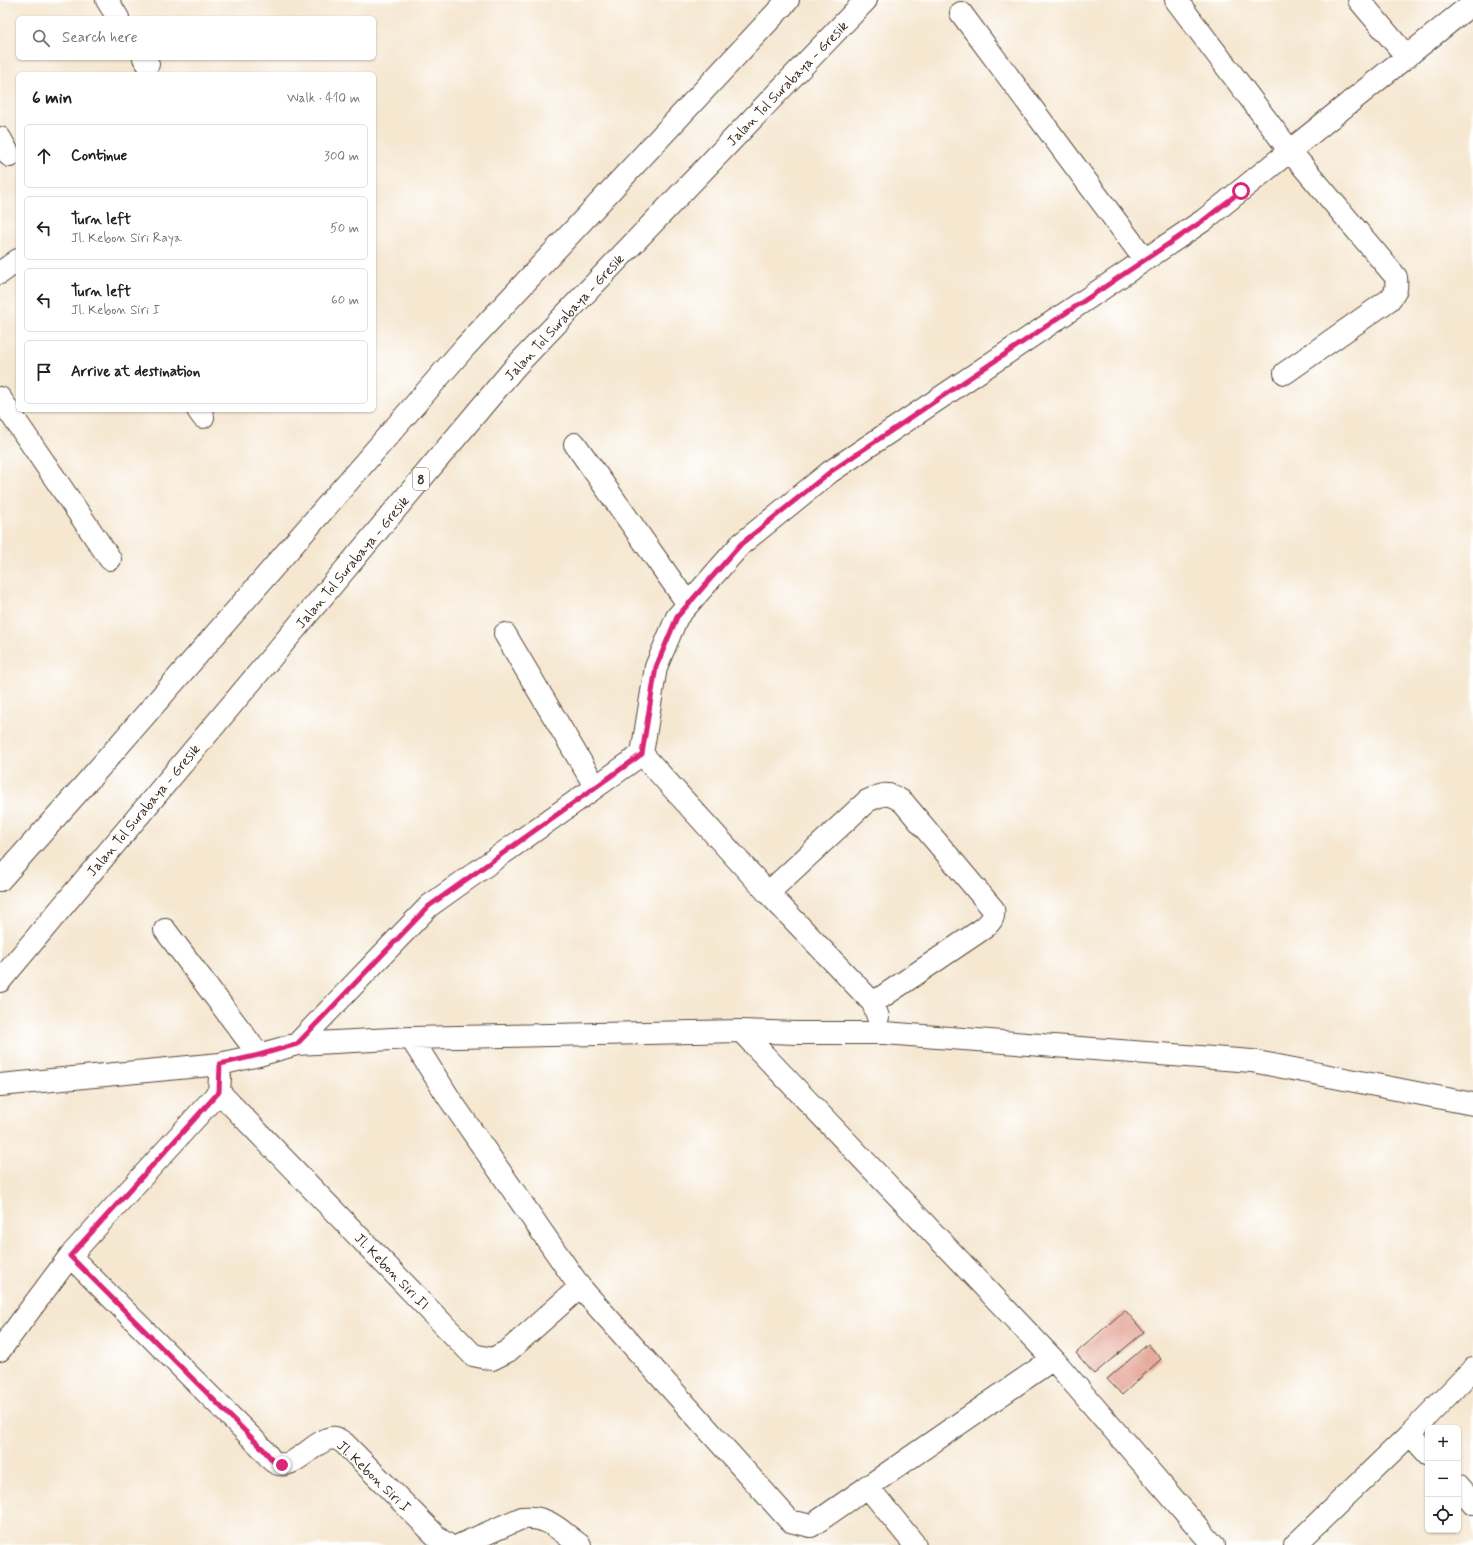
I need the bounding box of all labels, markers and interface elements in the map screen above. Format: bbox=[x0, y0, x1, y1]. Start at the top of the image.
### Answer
search box bbox=[16, 16, 376, 60]
street label: Jalan Tol Surabaya - Gresik bbox=[723, 17, 852, 150]
icon: search bbox=[30, 27, 52, 49]
text: Search here bbox=[62, 28, 138, 48]
text: 6 min bbox=[32, 87, 72, 109]
text: Walk · 410 m bbox=[287, 90, 360, 107]
icon: ahead bbox=[33, 145, 55, 167]
text: Continue bbox=[71, 146, 127, 166]
text: 300 m bbox=[324, 148, 359, 165]
route start bbox=[1232, 182, 1250, 200]
text: Turn left bbox=[71, 210, 131, 230]
icon: left bbox=[33, 217, 55, 239]
text: 50 m bbox=[330, 220, 359, 237]
text: Jl. Kebon Siri Raya bbox=[71, 230, 182, 247]
street label: Jalan Tol Surabaya - Gresik bbox=[501, 250, 628, 385]
text: Turn left bbox=[71, 282, 131, 302]
icon: left bbox=[33, 289, 55, 311]
text: 60 m bbox=[331, 292, 359, 309]
text: Jl. Kebon Siri I bbox=[71, 302, 160, 319]
icon: arrive bbox=[33, 361, 55, 383]
text: Arrive at destination bbox=[71, 362, 200, 382]
road number: 8 bbox=[413, 468, 429, 490]
street label: Jalan Tol Surabaya - Gresik bbox=[292, 493, 413, 632]
street label: Jalan Tol Surabaya - Gresik bbox=[83, 741, 204, 880]
street label: Jl. Kebon Siri II bbox=[350, 1229, 433, 1314]
map controls bbox=[1425, 1425, 1461, 1533]
button: + bbox=[1425, 1425, 1461, 1461]
street label: Jl. Kebon Siri I bbox=[333, 1437, 414, 1516]
route end bbox=[273, 1456, 291, 1474]
button: − bbox=[1425, 1461, 1461, 1497]
button: locate bbox=[1425, 1497, 1461, 1533]

